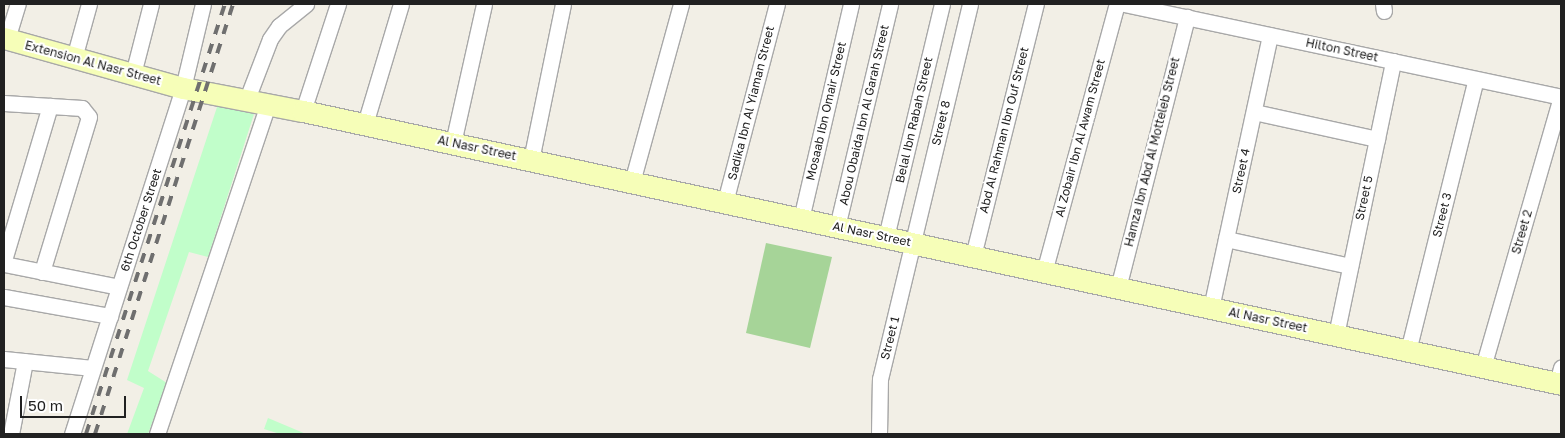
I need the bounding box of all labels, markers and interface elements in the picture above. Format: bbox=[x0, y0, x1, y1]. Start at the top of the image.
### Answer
street label: Abou Obaida Ibn Al Garah Street bbox=[836, 23, 892, 207]
street label: Sadika Ibn Al Yiaman Street bbox=[725, 24, 777, 182]
street label: Hilton Street bbox=[1304, 35, 1380, 65]
street label: Extension Al Nasr Street bbox=[23, 38, 163, 88]
street label: Mosaab Ibn Omair Street bbox=[803, 40, 849, 182]
street label: Abd Al Rahman Ibn Ouf Street bbox=[976, 45, 1032, 215]
street label: Belal Ibn Rabah Street bbox=[892, 56, 936, 184]
street label: Hamza Ibn Abd Al Motteleb Street bbox=[1121, 56, 1183, 248]
street label: Al Zobair Ibn Al Awam Street bbox=[1052, 57, 1108, 219]
street label: Street 8 bbox=[929, 99, 953, 147]
street label: Al Nasr Street bbox=[436, 133, 518, 163]
street label: Street 4 bbox=[1229, 147, 1253, 195]
street label: 6th October Street bbox=[118, 167, 164, 273]
street label: Street 5 bbox=[1352, 174, 1376, 222]
street label: Street 3 bbox=[1430, 191, 1454, 239]
street label: Street 2 bbox=[1509, 208, 1535, 256]
street label: Al Nasr Street bbox=[831, 219, 913, 249]
street label: Al Nasr Street bbox=[1227, 305, 1309, 335]
street label: Street 1 bbox=[878, 315, 902, 361]
scale bar bbox=[22, 386, 129, 418]
text: 50 m bbox=[28, 396, 63, 414]

